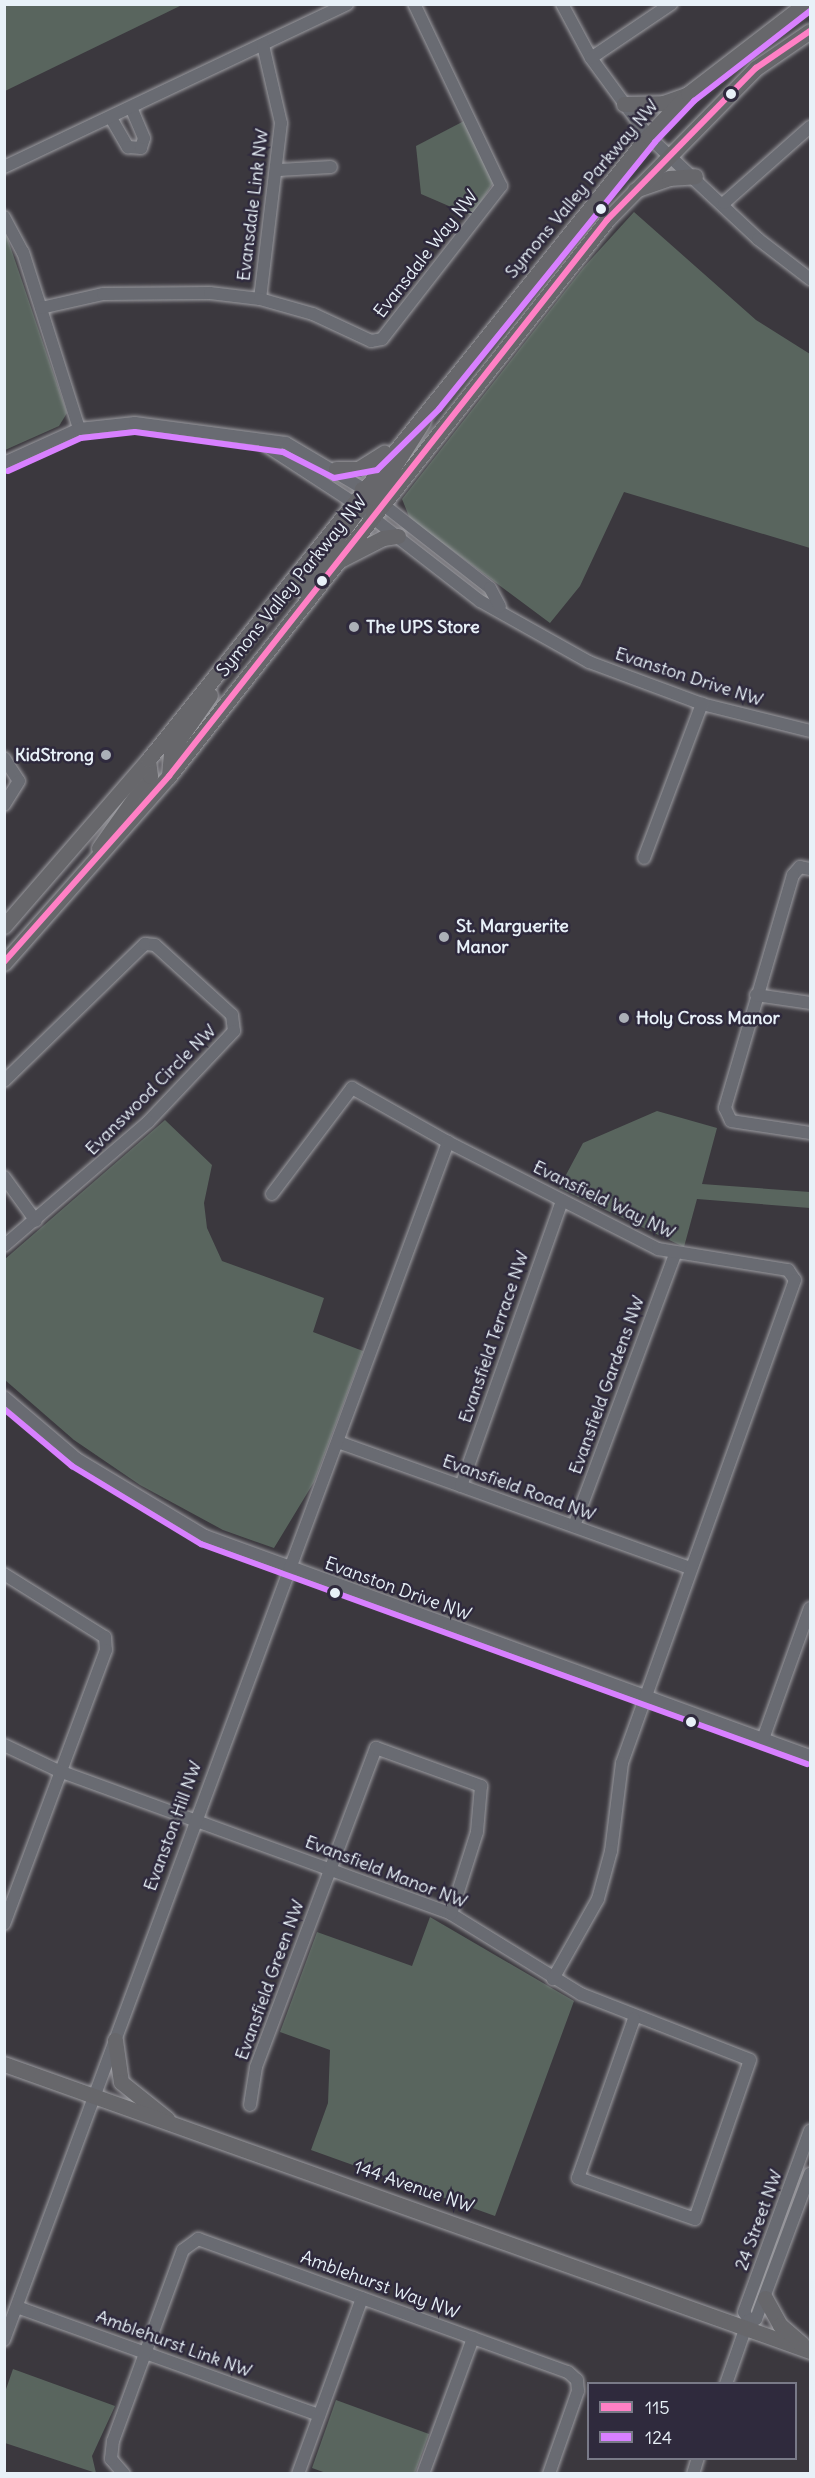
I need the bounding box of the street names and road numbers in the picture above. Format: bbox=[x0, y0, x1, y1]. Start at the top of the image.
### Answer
street label: Symons Valley Parkway NW bbox=[501, 95, 663, 283]
street label: Evansdale Link NW bbox=[233, 128, 273, 282]
street label: Evansdale Way NW bbox=[369, 186, 483, 322]
street label: Symons Valley Parkway NW bbox=[212, 491, 372, 681]
street label: Evanston Drive NW bbox=[612, 643, 766, 711]
street label: Evanswood Circle NW bbox=[81, 1020, 221, 1160]
street label: Evansfield Way NW bbox=[529, 1156, 679, 1244]
street label: Evansfield Terrace NW bbox=[454, 1248, 534, 1426]
street label: Evansfield Gardens NW bbox=[565, 1293, 649, 1477]
street label: Evansfield Road NW bbox=[439, 1450, 599, 1526]
street label: Evanston Drive NW bbox=[322, 1552, 474, 1626]
street label: Evanston Hill NW bbox=[139, 1758, 207, 1894]
street label: Evansfield Manor NW bbox=[302, 1831, 470, 1913]
street label: Evansfield Green NW bbox=[231, 1897, 309, 2063]
street label: 144 Avenue NW bbox=[351, 2156, 477, 2218]
street label: 24 Street NW bbox=[731, 2167, 787, 2273]
street label: Amblehurst Way NW bbox=[298, 2246, 462, 2324]
street label: Amblehurst Link NW bbox=[93, 2306, 255, 2382]

